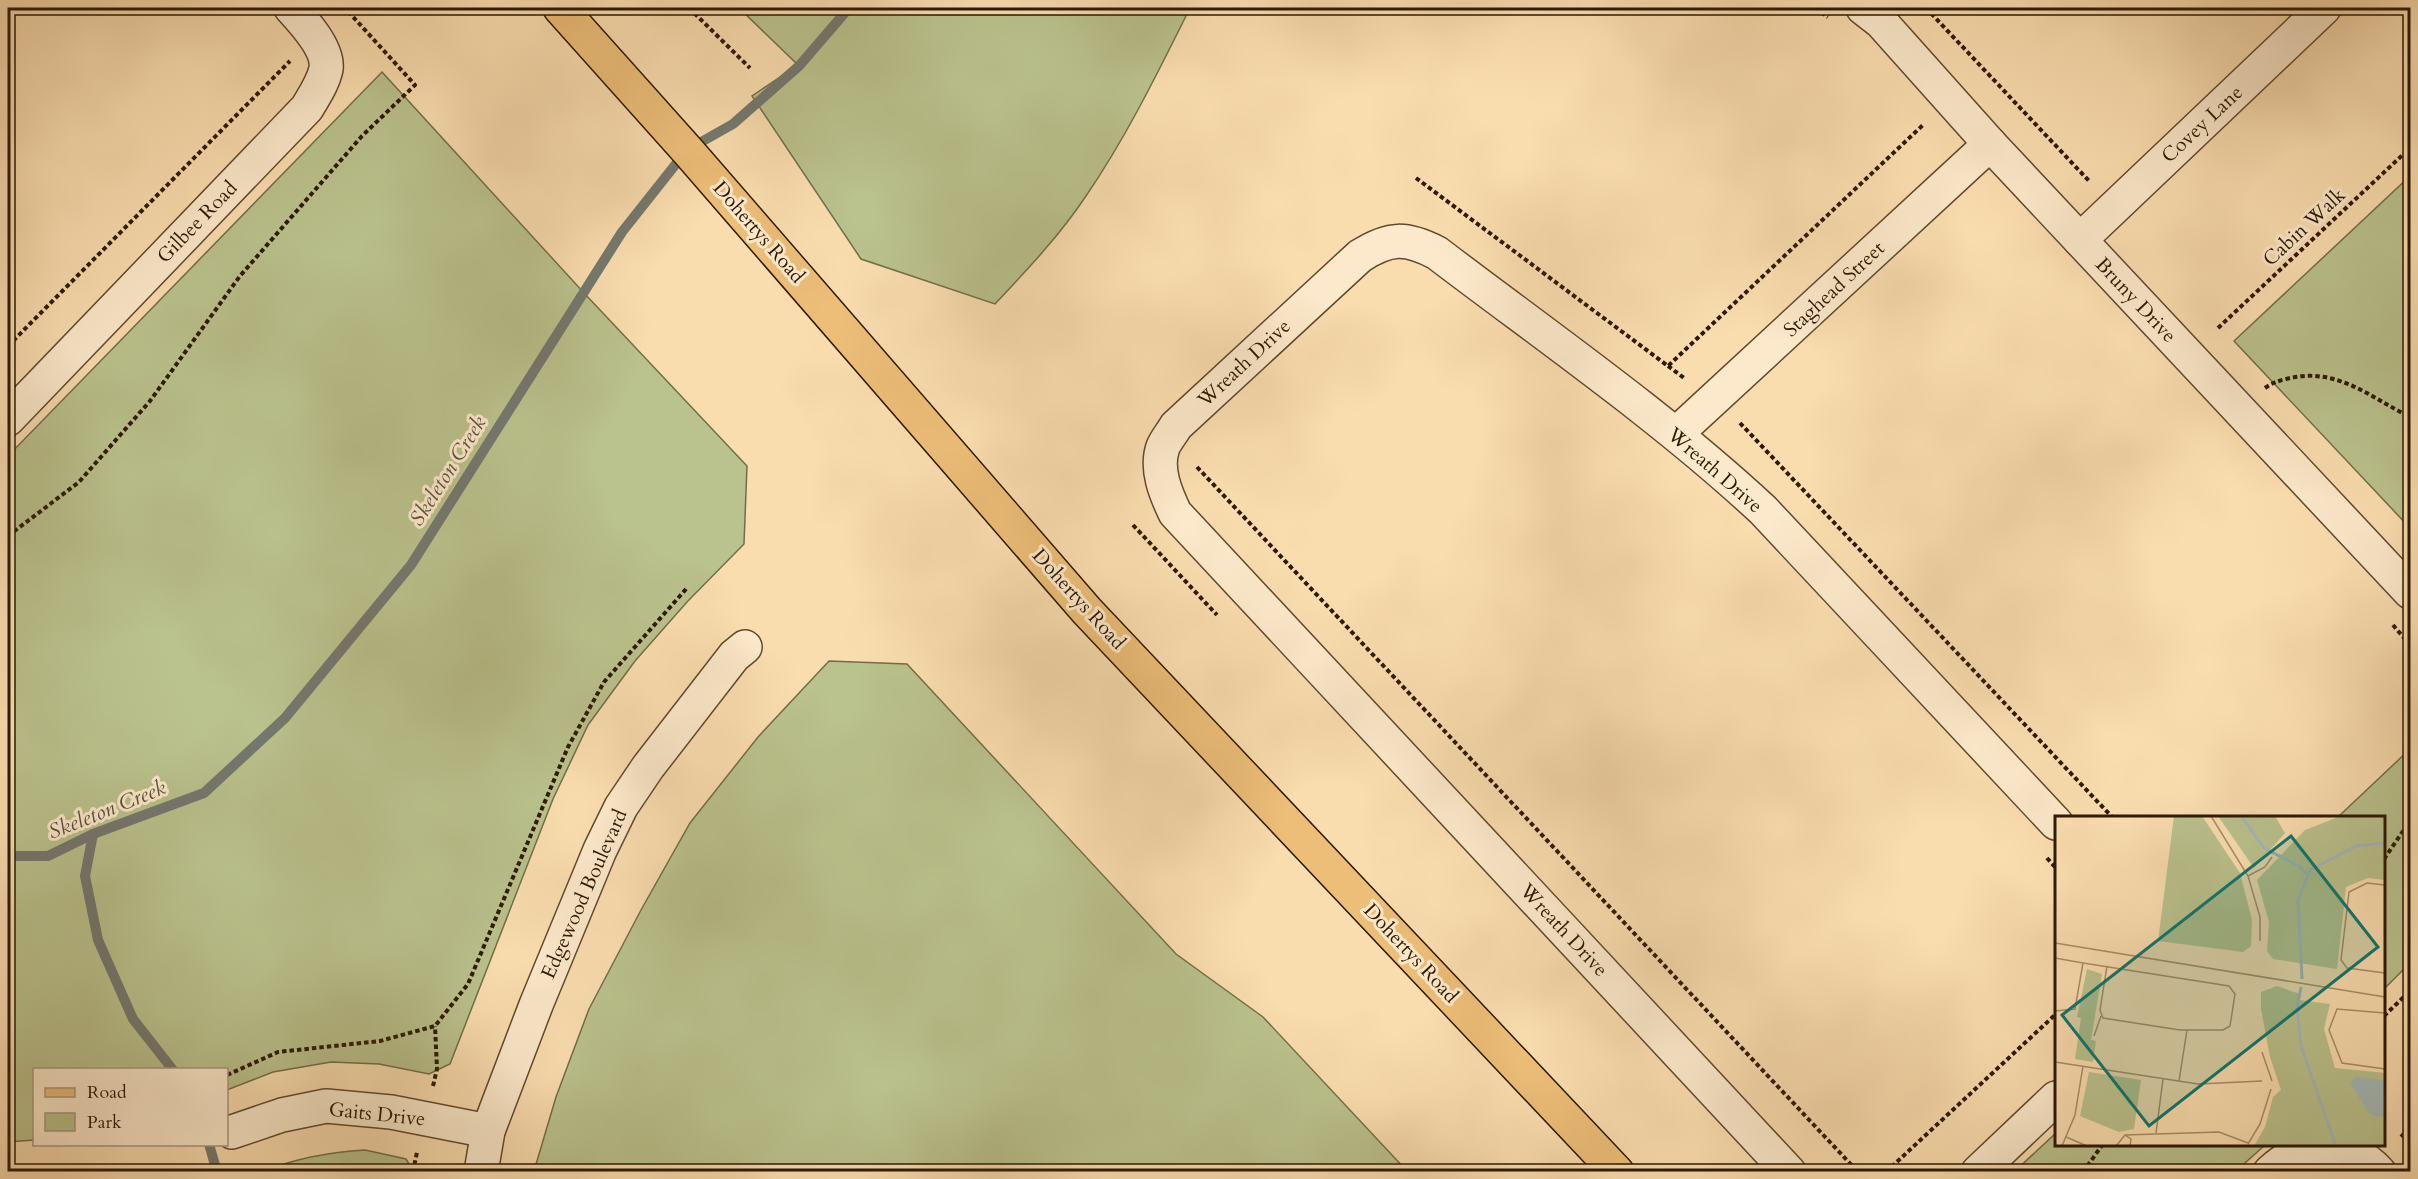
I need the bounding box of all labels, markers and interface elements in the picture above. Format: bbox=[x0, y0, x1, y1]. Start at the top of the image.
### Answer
street label: Covey Lane bbox=[2155, 79, 2249, 169]
street label: Gilbee Road bbox=[151, 175, 243, 269]
street label: Dohertys Road bbox=[707, 175, 811, 289]
street label: Cabin Walk bbox=[2257, 182, 2351, 272]
street label: Staghead Street bbox=[1778, 235, 1891, 343]
street label: Bruny Drive bbox=[2089, 251, 2183, 349]
street label: Wreath Drive bbox=[1191, 313, 1296, 414]
water label: Skeleton Creek bbox=[403, 410, 494, 531]
street label: Wreath Drive bbox=[1661, 420, 1768, 519]
street label: Dohertys Road bbox=[1026, 543, 1132, 656]
water label: Skeleton Creek bbox=[44, 773, 171, 847]
street label: Edgewood Boulevard bbox=[534, 805, 634, 983]
inset map bbox=[2055, 816, 2385, 1146]
street label: Wreath Drive bbox=[1513, 877, 1614, 982]
street label: Dohertys Road bbox=[1358, 897, 1465, 1009]
legend bbox=[33, 1068, 228, 1146]
text: Road bbox=[87, 1080, 127, 1105]
street label: Gaits Drive bbox=[327, 1096, 427, 1132]
text: Park bbox=[87, 1110, 122, 1135]

